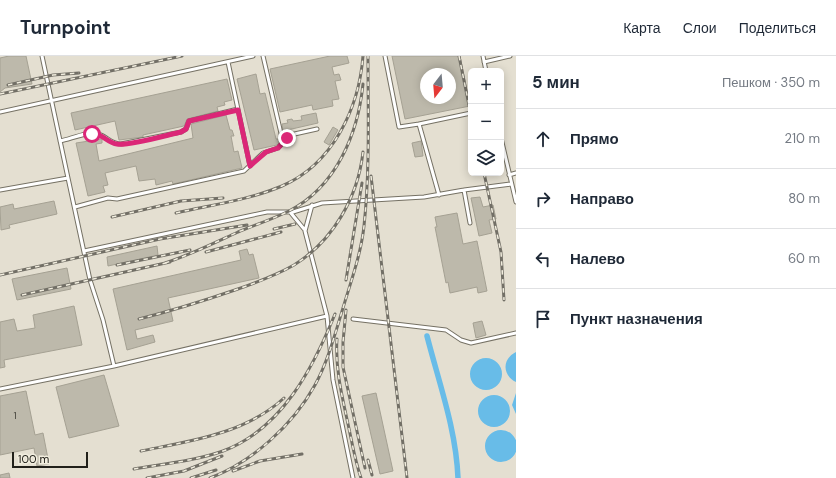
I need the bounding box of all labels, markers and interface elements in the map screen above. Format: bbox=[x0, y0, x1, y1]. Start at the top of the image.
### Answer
text: Turnpoint bbox=[20, 15, 111, 40]
text: Карта bbox=[623, 19, 661, 37]
text: Слои bbox=[683, 19, 717, 37]
text: Поделиться bbox=[739, 19, 816, 37]
north arrow bbox=[420, 68, 456, 104]
map controls bbox=[468, 68, 504, 176]
button: + bbox=[468, 68, 504, 104]
text: 5 мин bbox=[532, 71, 580, 93]
text: Пешком · 350 m bbox=[722, 74, 820, 91]
button: − bbox=[468, 104, 504, 140]
route start bbox=[83, 125, 101, 143]
icon: ahead bbox=[532, 128, 554, 150]
route end bbox=[278, 129, 296, 147]
text: Прямо bbox=[570, 129, 619, 149]
text: 210 m bbox=[785, 130, 820, 147]
button: layers bbox=[468, 140, 504, 176]
icon: right bbox=[532, 188, 554, 210]
text: Направо bbox=[570, 189, 634, 209]
text: 80 m bbox=[788, 190, 820, 207]
icon: left bbox=[532, 248, 554, 270]
text: Налево bbox=[570, 249, 625, 269]
text: 60 m bbox=[788, 250, 820, 267]
icon: arrive bbox=[532, 308, 554, 330]
text: Пункт назначения bbox=[570, 309, 703, 329]
house number: 1 bbox=[13, 409, 17, 422]
scale bar bbox=[12, 450, 88, 469]
text: 100 m bbox=[18, 452, 49, 466]

